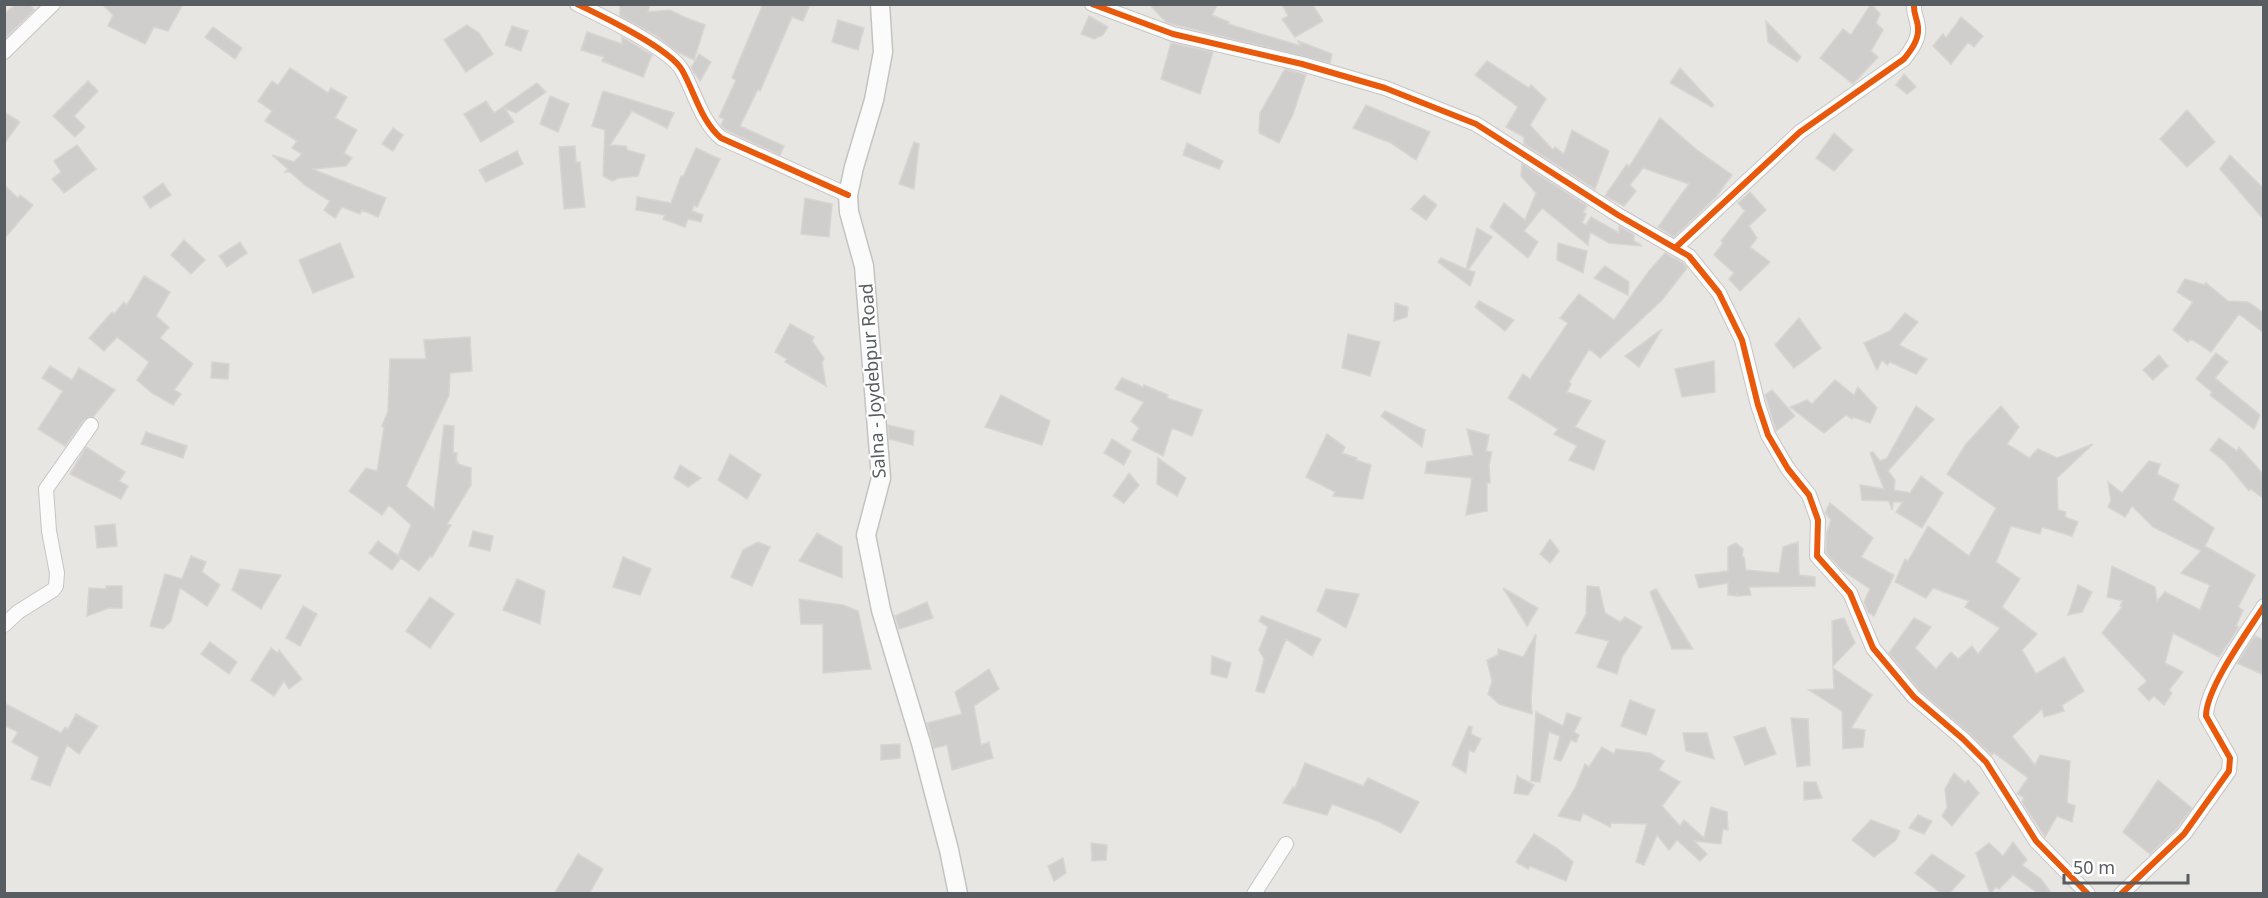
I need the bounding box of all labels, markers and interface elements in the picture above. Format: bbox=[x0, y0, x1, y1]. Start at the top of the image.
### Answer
street label: Salna - Joydebpur Road bbox=[853, 283, 891, 479]
scale bar bbox=[2064, 847, 2188, 885]
text: 50 m bbox=[2073, 855, 2115, 879]

